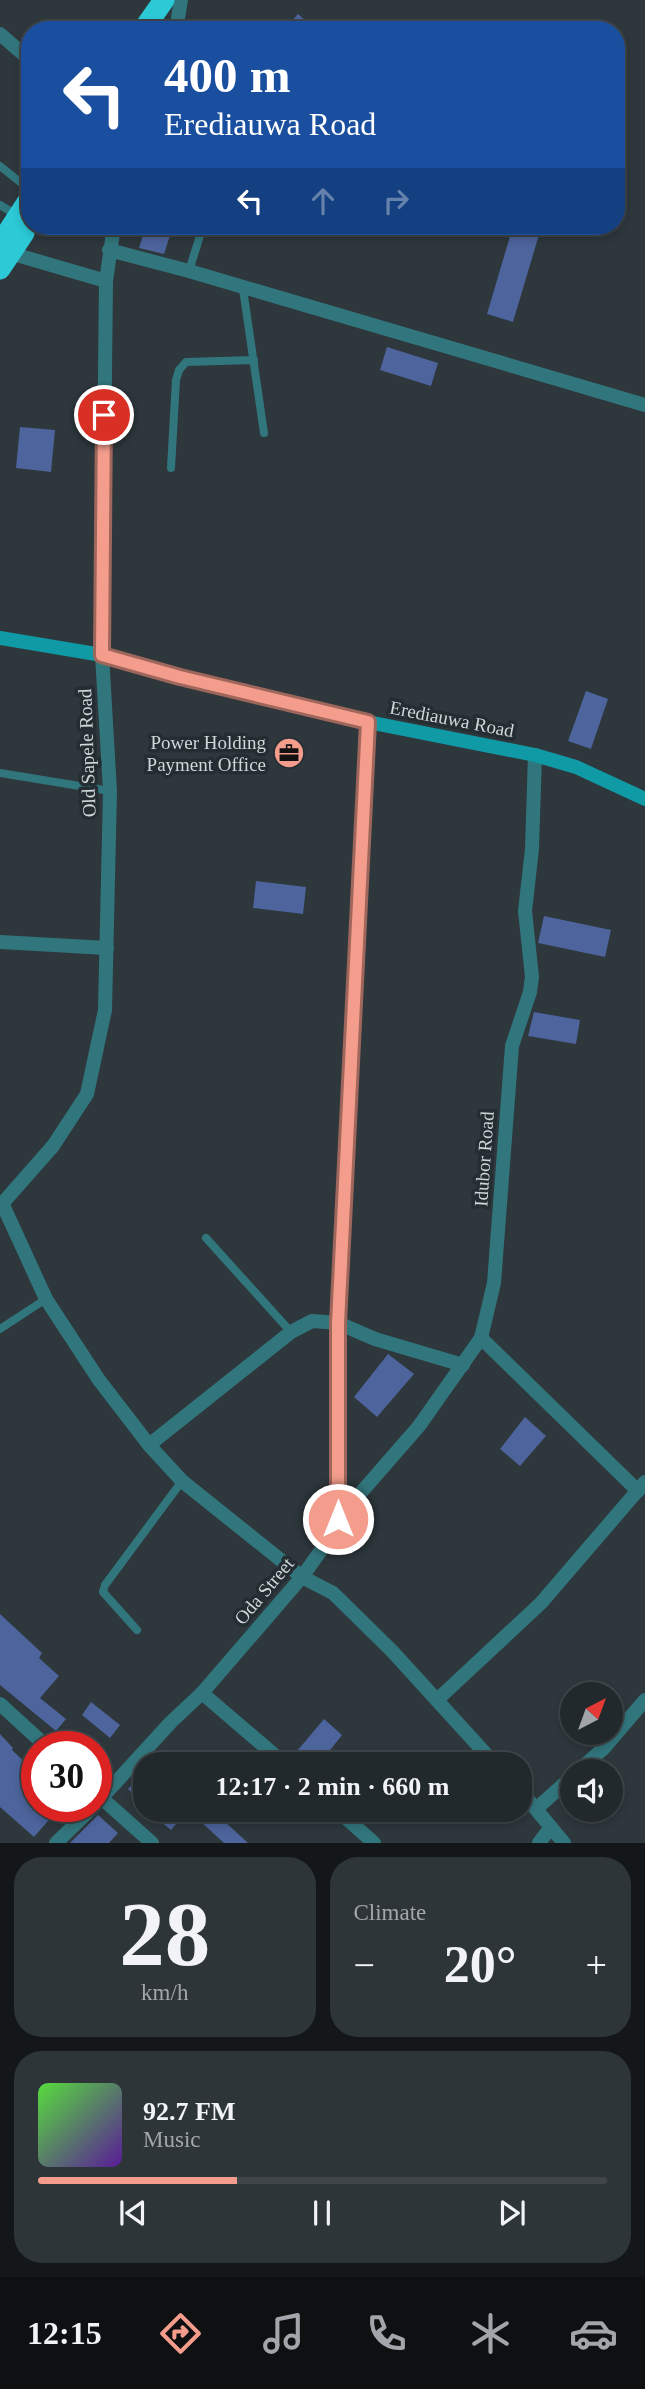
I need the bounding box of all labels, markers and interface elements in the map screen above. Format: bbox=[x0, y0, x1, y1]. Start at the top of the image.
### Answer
text: 400 m bbox=[164, 48, 291, 103]
icon: left bbox=[49, 49, 140, 140]
text: Erediauwa Road bbox=[164, 106, 376, 142]
icon: left bbox=[231, 182, 269, 220]
icon: ahead bbox=[304, 182, 342, 220]
icon: right bbox=[377, 182, 415, 220]
pin bbox=[74, 385, 134, 445]
icon: arrive bbox=[85, 396, 123, 434]
street label: Old Sapele Road bbox=[74, 688, 100, 818]
street label: Erediauwa Road bbox=[388, 697, 516, 741]
place label: Power Holding Payment Office bbox=[147, 732, 266, 775]
office icon: Power Holding Payment Office bbox=[272, 736, 306, 770]
street label: Idubor Road bbox=[470, 1110, 498, 1207]
position arrow bbox=[301, 1482, 375, 1556]
street label: Oda Street bbox=[230, 1553, 298, 1629]
north arrow bbox=[560, 1682, 623, 1745]
map controls bbox=[560, 1682, 623, 1822]
speed limit sign: 30 bbox=[21, 1731, 112, 1822]
button: sound bbox=[560, 1759, 623, 1822]
text: 12:17 · 2 min · 660 m bbox=[216, 1772, 450, 1801]
text: 28 bbox=[119, 1884, 210, 1985]
text: Climate bbox=[354, 1900, 426, 1925]
text: 20° bbox=[444, 1936, 517, 1993]
text: − bbox=[354, 1944, 375, 1986]
text: + bbox=[586, 1944, 607, 1986]
text: km/h bbox=[141, 1980, 188, 2005]
text: 92.7 FM bbox=[143, 2097, 235, 2126]
text: Music bbox=[143, 2127, 201, 2152]
icon: previous bbox=[114, 2194, 152, 2232]
icon: pause bbox=[303, 2194, 341, 2232]
icon: next bbox=[493, 2194, 531, 2232]
icon: directions bbox=[156, 2309, 205, 2358]
icon: music bbox=[259, 2309, 308, 2358]
icon: phone bbox=[362, 2309, 411, 2358]
icon: climate bbox=[466, 2309, 515, 2358]
icon: car bbox=[569, 2309, 618, 2358]
text: 12:15 bbox=[27, 2315, 102, 2351]

